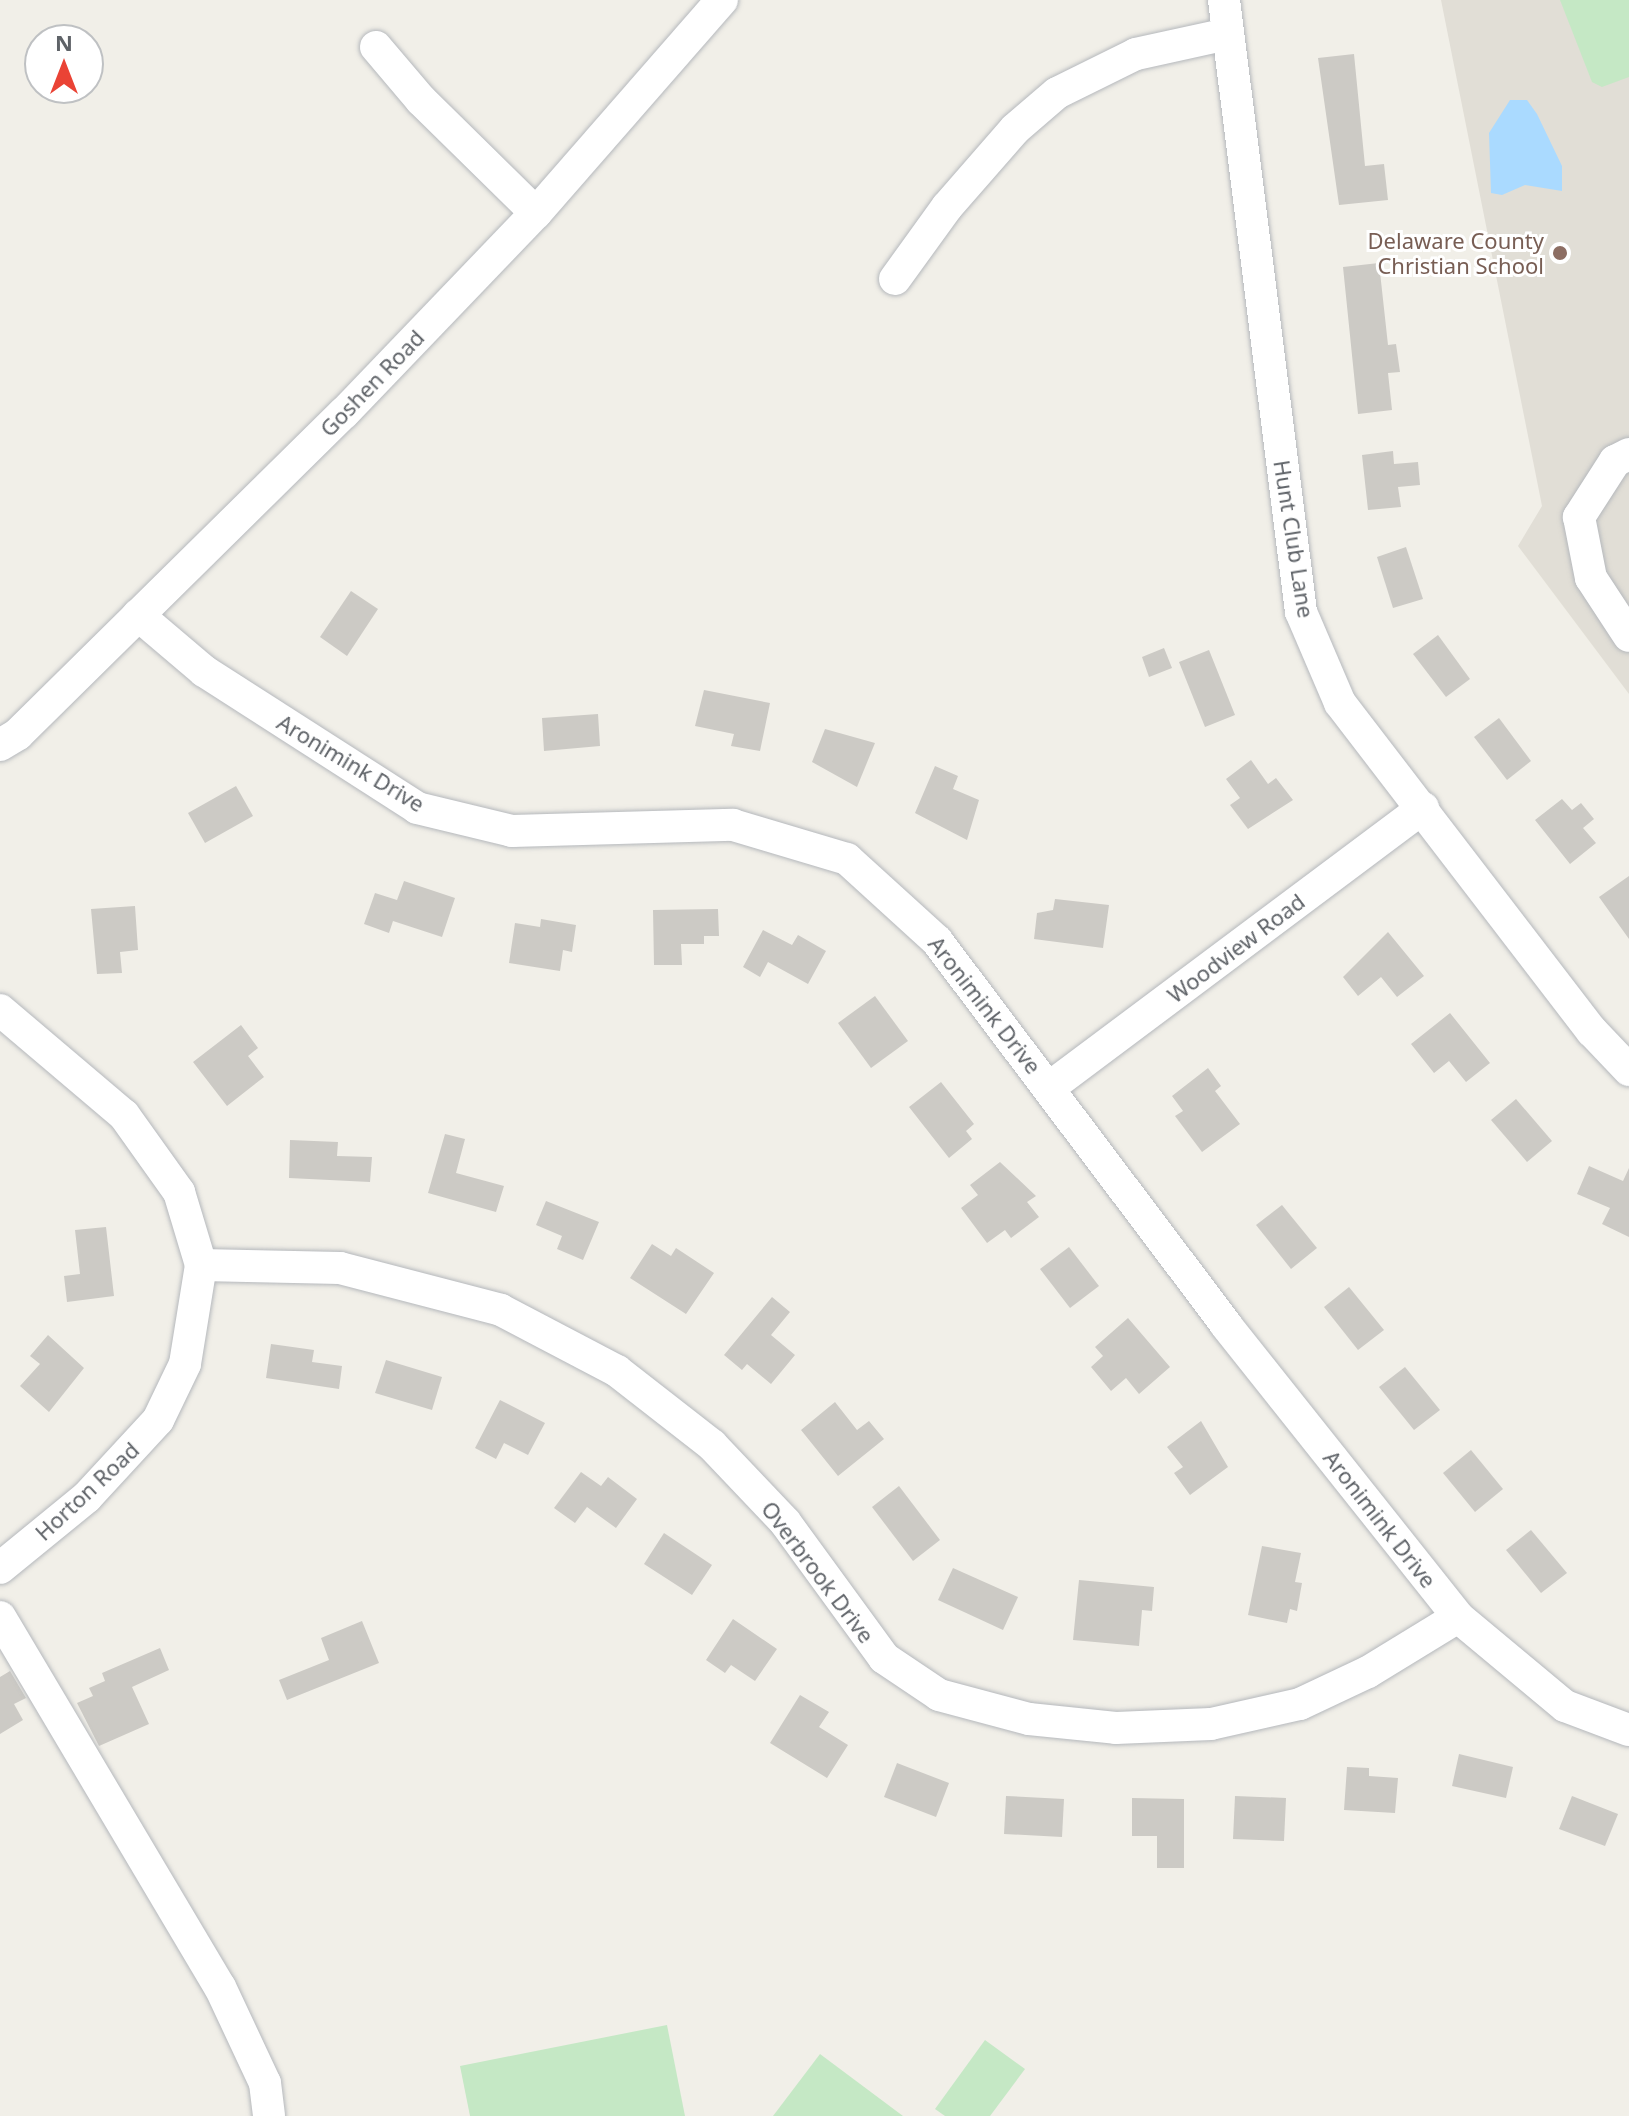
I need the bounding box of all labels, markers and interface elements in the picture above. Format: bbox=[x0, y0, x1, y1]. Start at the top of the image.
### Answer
north arrow bbox=[24, 24, 104, 104]
text: N bbox=[55, 27, 73, 57]
place label: Delaware County Christian School bbox=[1368, 227, 1544, 278]
marker: Delaware County Christian School bbox=[1551, 244, 1569, 262]
street label: Goshen Road bbox=[315, 324, 429, 442]
street label: Hunt Club Lane bbox=[1268, 458, 1320, 620]
street label: Aronimink Drive bbox=[273, 709, 429, 817]
street label: Woodview Road bbox=[1162, 888, 1310, 1008]
street label: Aronimink Drive bbox=[923, 931, 1047, 1079]
street label: Horton Road bbox=[30, 1436, 144, 1546]
street label: Aronimink Drive bbox=[1318, 1445, 1442, 1593]
street label: Overbrook Drive bbox=[756, 1496, 880, 1648]

